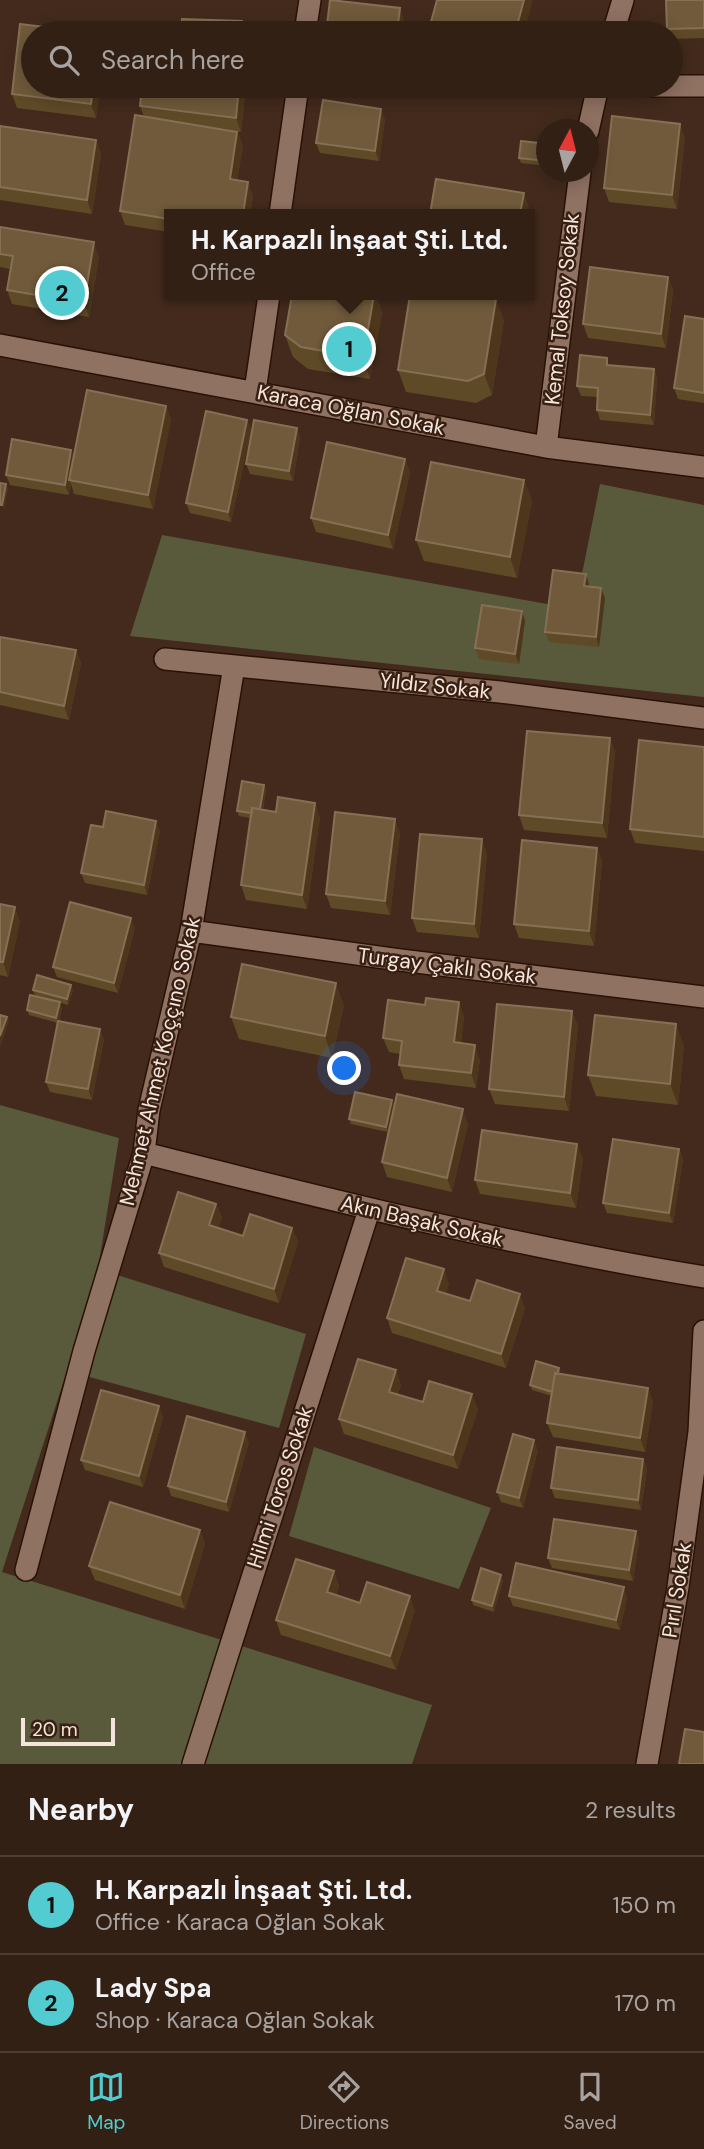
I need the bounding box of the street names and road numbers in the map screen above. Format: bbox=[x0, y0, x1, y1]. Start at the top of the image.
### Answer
street label: Kemal Toksoy Sokak bbox=[538, 211, 586, 406]
street label: Karaca Oğlan Sokak bbox=[255, 378, 447, 442]
street label: Yıldız Sokak bbox=[378, 666, 492, 706]
street label: Mehmet Ahmet Koççıno Sokak bbox=[113, 913, 207, 1208]
street label: Turgay Çaklı Sokak bbox=[356, 941, 538, 991]
street label: Akın Başak Sokak bbox=[338, 1189, 507, 1253]
street label: Hilmi Toros Sokak bbox=[241, 1402, 320, 1572]
street label: Pırıl Sokak bbox=[656, 1540, 698, 1640]

